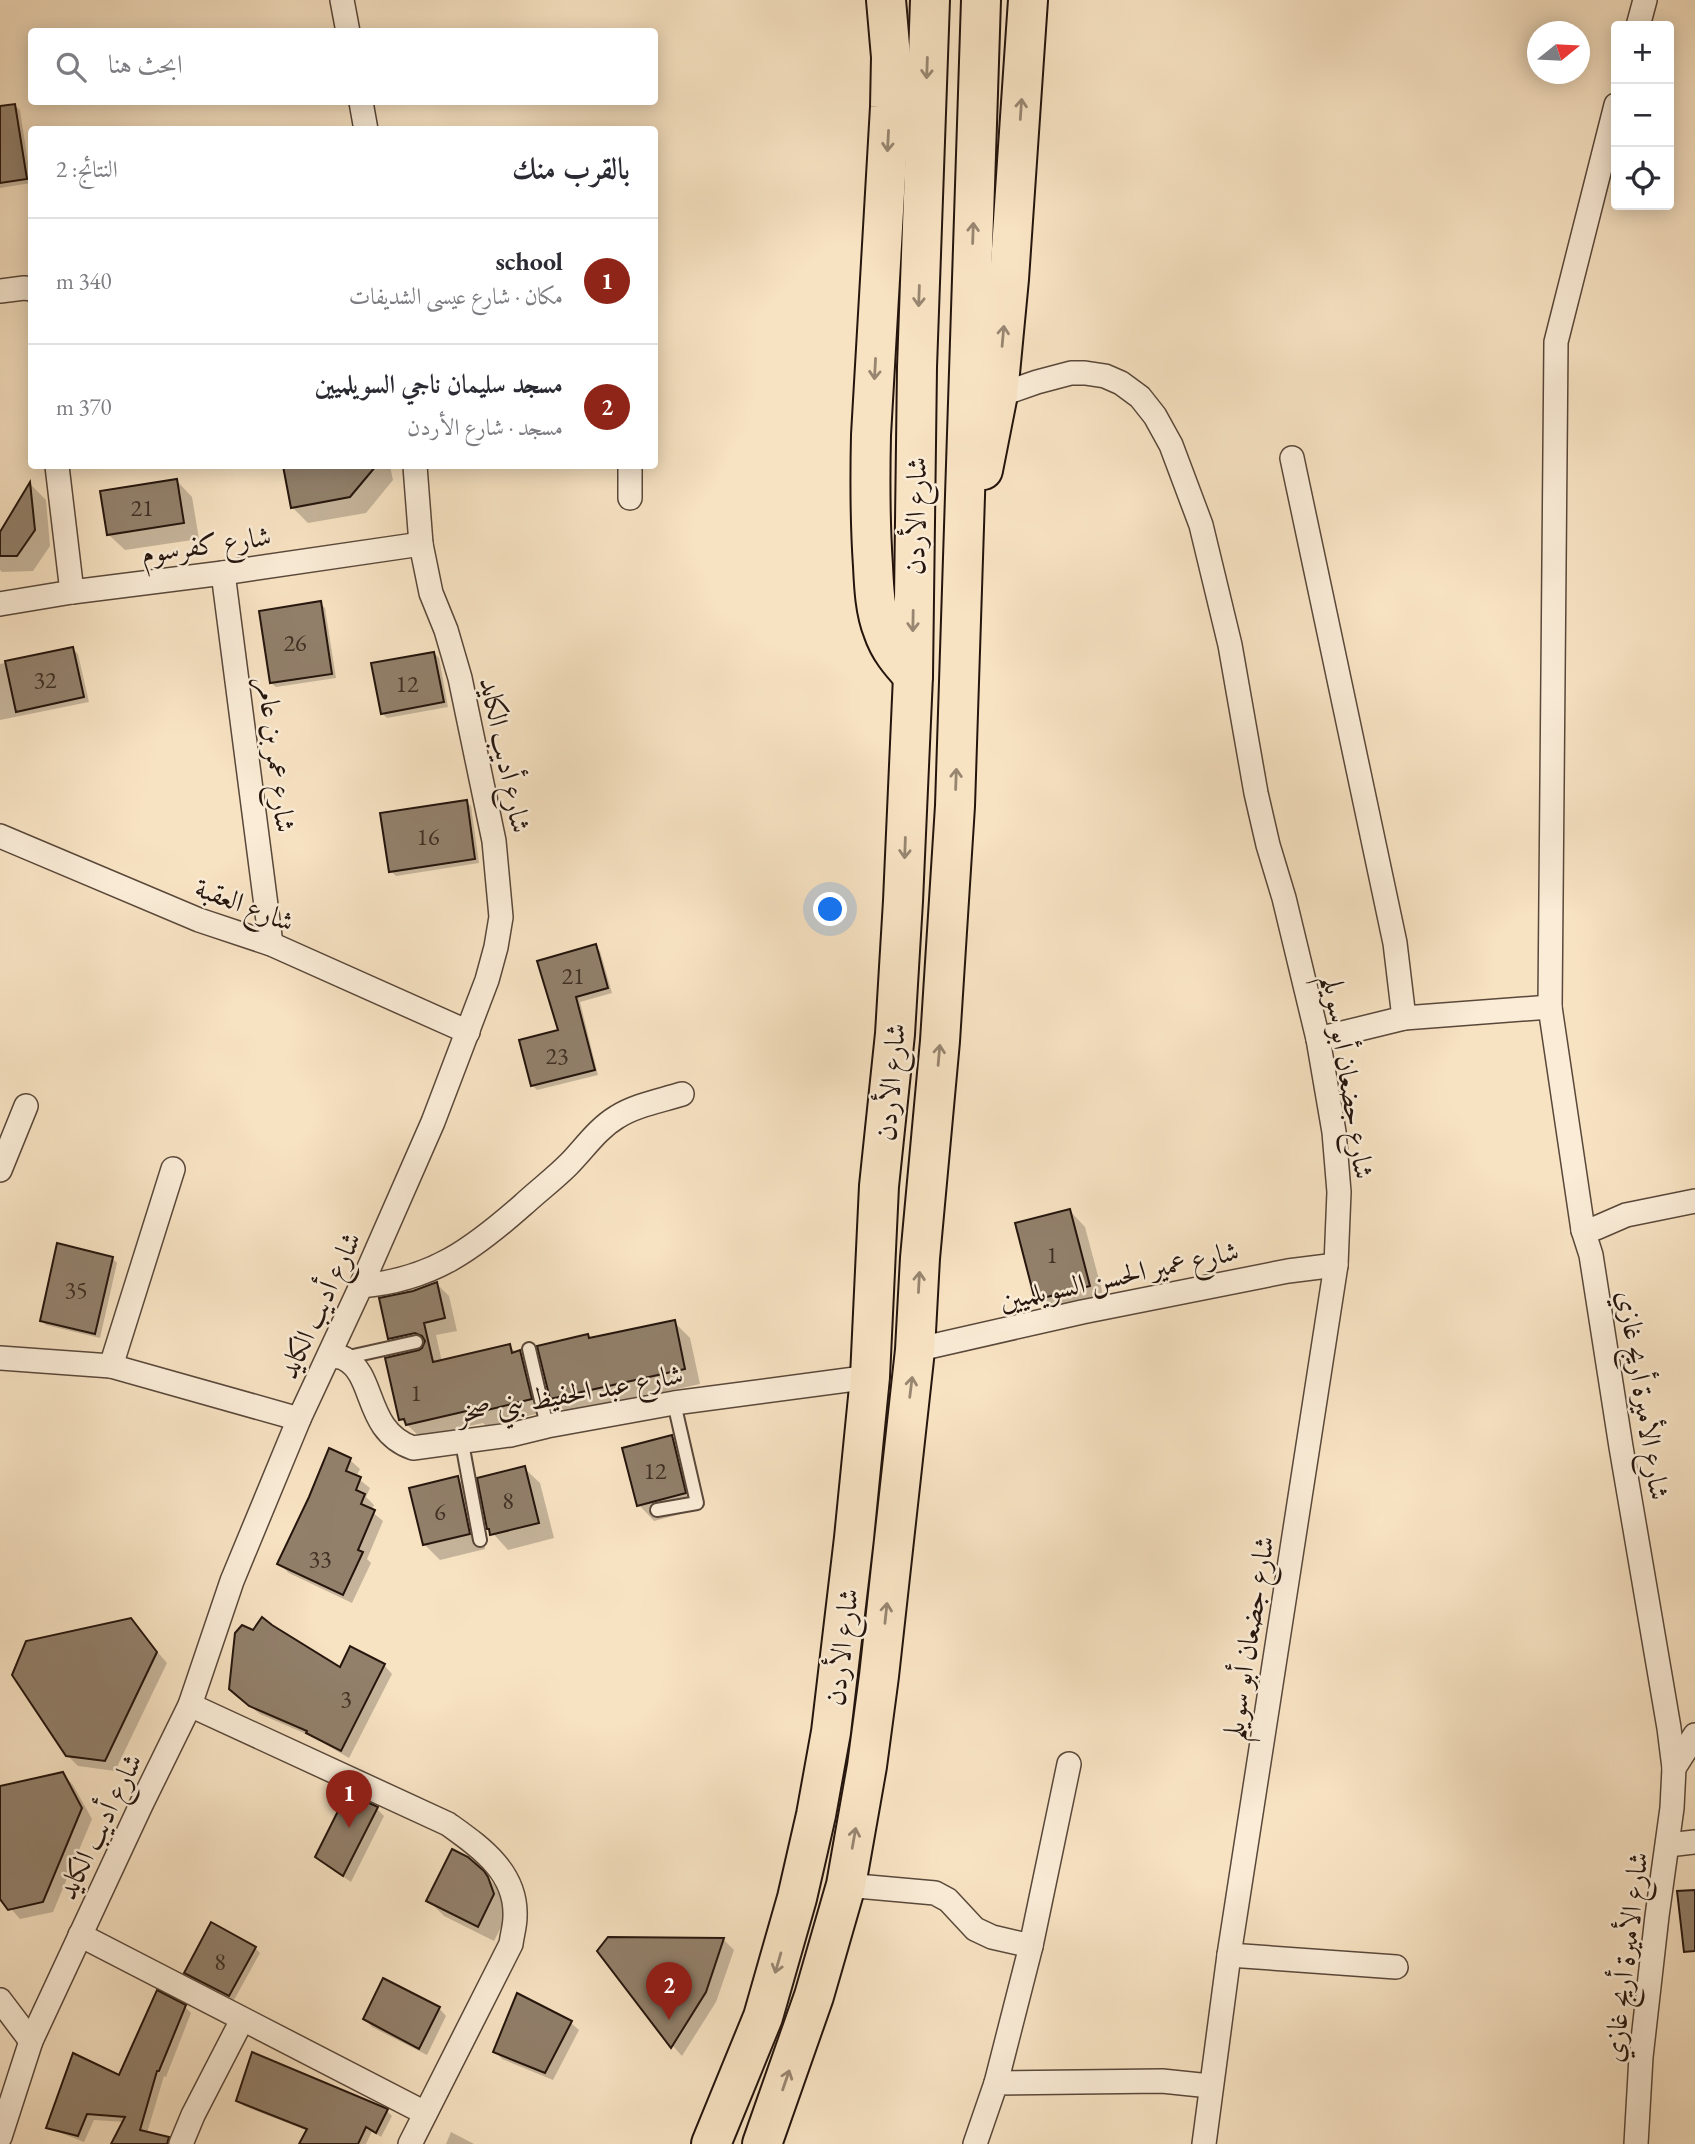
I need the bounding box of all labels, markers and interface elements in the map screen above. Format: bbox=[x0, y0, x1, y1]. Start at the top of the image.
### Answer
north arrow bbox=[1527, 21, 1590, 84]
map controls bbox=[1611, 21, 1674, 210]
button: + bbox=[1611, 21, 1674, 84]
search box bbox=[28, 28, 658, 105]
text: ابحث هنا bbox=[108, 47, 183, 81]
icon: search bbox=[52, 48, 90, 86]
one-way arrow bbox=[921, 56, 934, 79]
button: − bbox=[1611, 84, 1674, 147]
one-way arrow bbox=[1015, 98, 1028, 121]
one-way arrow bbox=[882, 130, 895, 153]
button: locate bbox=[1611, 147, 1674, 210]
text: بالقرب منك bbox=[512, 149, 630, 188]
text: النتائج: 2 bbox=[56, 154, 118, 184]
one-way arrow bbox=[967, 222, 980, 245]
text: school bbox=[495, 244, 563, 278]
text: 340 m bbox=[56, 266, 112, 296]
text: 1 bbox=[601, 266, 613, 296]
text: مكان · شارع عيسى الشديفات bbox=[349, 281, 563, 311]
one-way arrow bbox=[913, 284, 926, 307]
one-way arrow bbox=[997, 325, 1010, 348]
one-way arrow bbox=[868, 357, 881, 380]
text: مسجد سليمان ناجي السويلميين bbox=[315, 367, 563, 401]
text: 370 m bbox=[56, 392, 112, 422]
text: 2 bbox=[601, 392, 613, 422]
text: مسجد · شارع الأردن bbox=[407, 412, 563, 442]
street label: شارع الأردن bbox=[896, 457, 940, 575]
house number: 21 bbox=[130, 492, 154, 523]
street label: شارع كفرسوم bbox=[139, 517, 274, 578]
one-way arrow bbox=[907, 609, 920, 632]
house number: 26 bbox=[283, 627, 307, 658]
house number: 32 bbox=[33, 664, 57, 695]
house number: 12 bbox=[395, 668, 419, 699]
street label: شارع أديب الكايد bbox=[466, 674, 541, 837]
street label: شارع عمر بن عامر bbox=[244, 675, 304, 835]
one-way arrow bbox=[949, 768, 962, 791]
house number: 16 bbox=[416, 821, 440, 852]
one-way arrow bbox=[899, 837, 912, 860]
street label: شارع العقبة bbox=[188, 869, 300, 945]
your location bbox=[813, 892, 847, 926]
house number: 21 bbox=[561, 960, 585, 991]
street label: شارع جضعان أبو سويلم bbox=[1304, 972, 1384, 1183]
street label: شارع الأردن bbox=[867, 1022, 919, 1143]
house number: 23 bbox=[545, 1040, 569, 1071]
one-way arrow bbox=[933, 1044, 946, 1067]
street label: شارع أديب الكايد bbox=[268, 1225, 374, 1387]
street label: شارع عمير الحسن السويلميين bbox=[996, 1232, 1243, 1324]
house number: 1 bbox=[1046, 1239, 1058, 1270]
one-way arrow bbox=[912, 1270, 925, 1293]
house number: 35 bbox=[64, 1274, 88, 1305]
street label: شارع الأميرة أريج غازي bbox=[1603, 1287, 1679, 1504]
street label: شارع عبد الحفيظ بني صخر bbox=[451, 1355, 687, 1438]
one-way arrow bbox=[904, 1376, 917, 1398]
house number: 1 bbox=[410, 1377, 422, 1408]
house number: 12 bbox=[643, 1455, 667, 1486]
house number: 8 bbox=[502, 1485, 514, 1516]
house number: 6 bbox=[434, 1496, 446, 1527]
street label: شارع جضعان أبو سويلم bbox=[1213, 1533, 1293, 1744]
house number: 33 bbox=[308, 1543, 332, 1574]
street label: شارع الأردن bbox=[816, 1586, 872, 1709]
one-way arrow bbox=[880, 1602, 893, 1624]
house number: 3 bbox=[340, 1683, 352, 1714]
street label: شارع أديب الكايد bbox=[47, 1747, 155, 1908]
pin: 1 bbox=[326, 1770, 372, 1828]
one-way arrow bbox=[848, 1827, 862, 1850]
street label: شارع الأميرة أريج غازي bbox=[1593, 1850, 1663, 2065]
house number: 8 bbox=[214, 1946, 226, 1977]
one-way arrow bbox=[771, 1952, 784, 1974]
pin: 2 bbox=[646, 1962, 692, 2020]
one-way arrow bbox=[780, 2069, 793, 2091]

